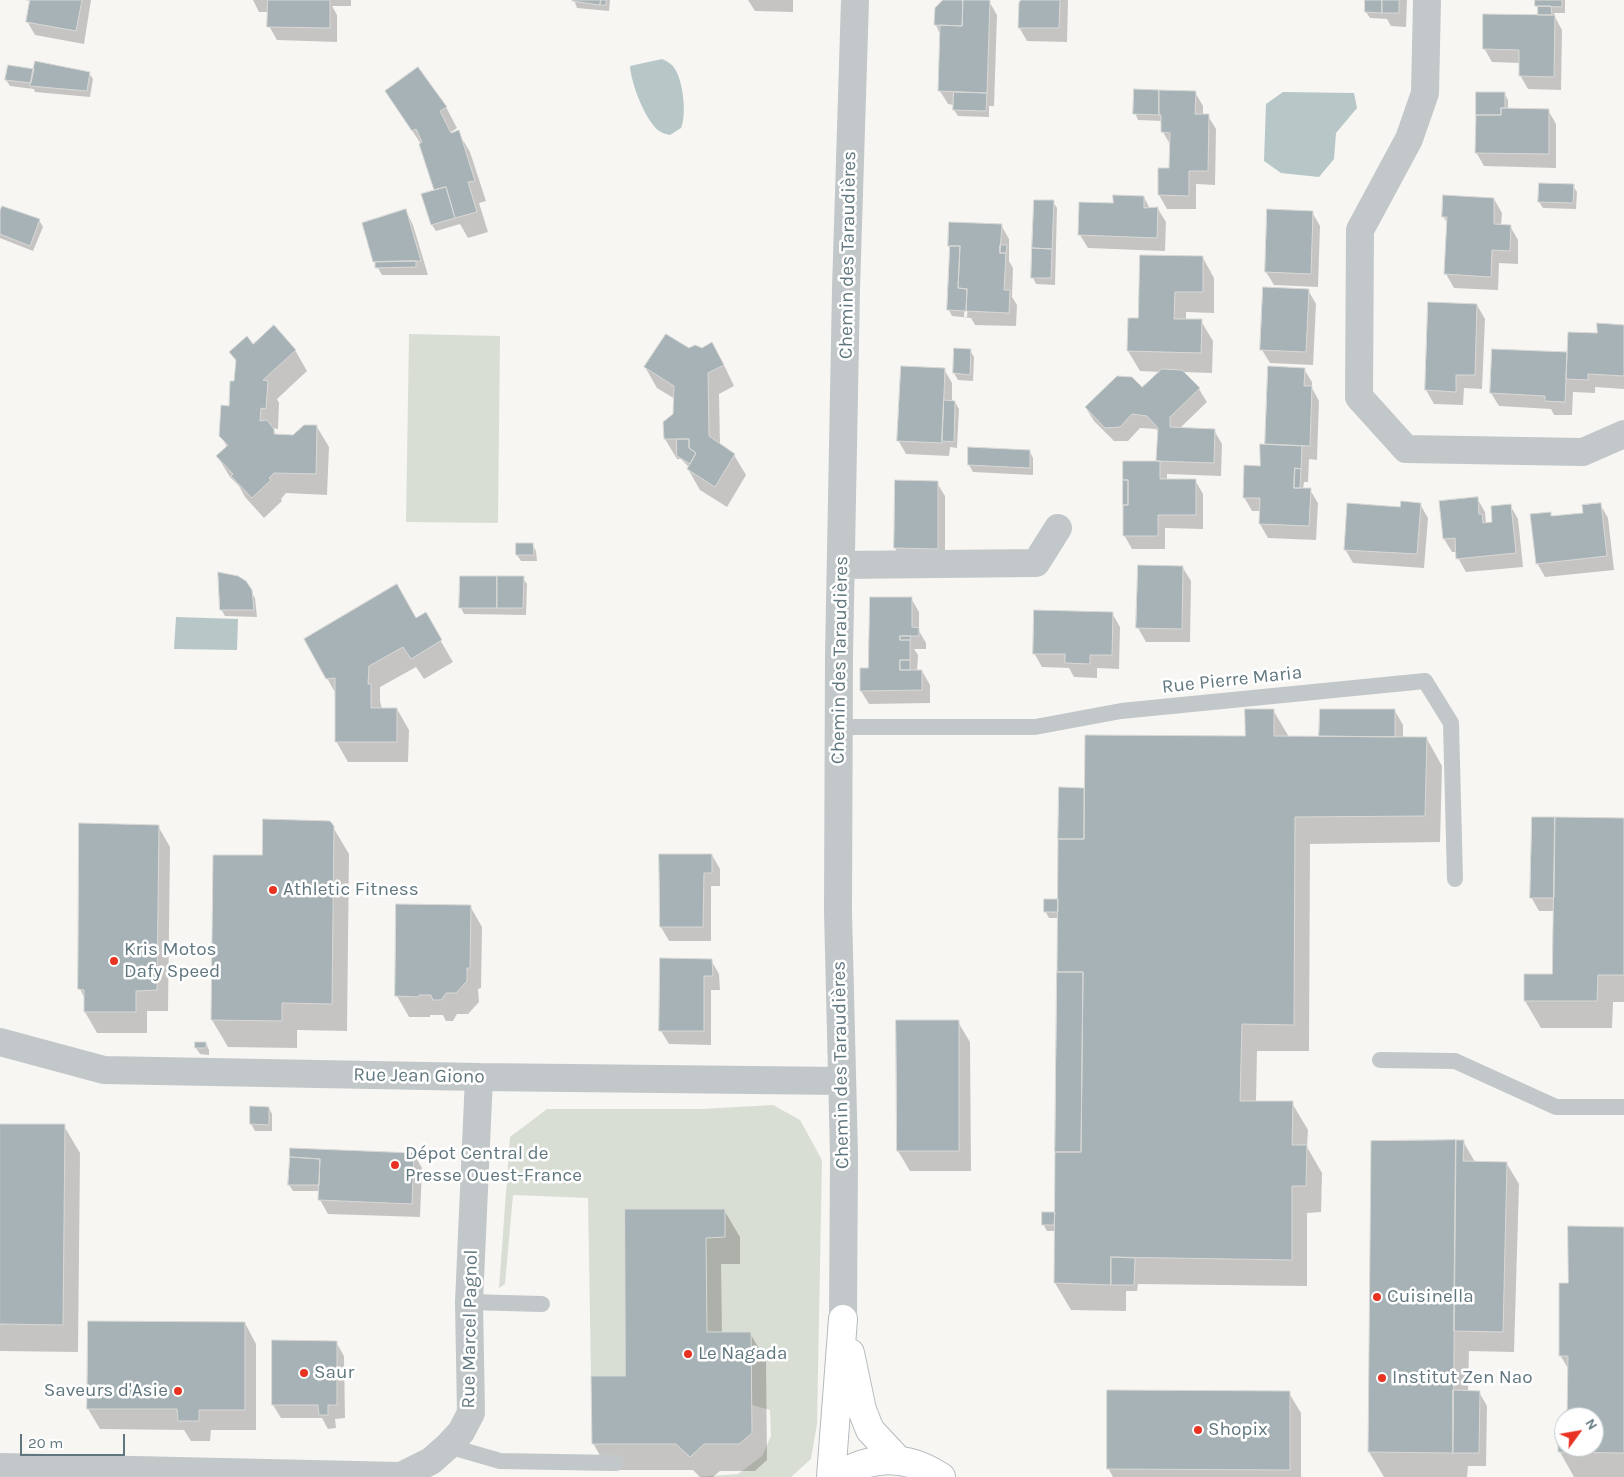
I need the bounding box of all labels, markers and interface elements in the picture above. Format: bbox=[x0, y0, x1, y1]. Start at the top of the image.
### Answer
street label: Chemin des Taraudières bbox=[835, 151, 861, 359]
street label: Chemin des Taraudières bbox=[827, 556, 853, 764]
street label: Rue Pierre Maria bbox=[1161, 661, 1303, 699]
place label: Athletic Fitness bbox=[283, 879, 419, 901]
marker: Athletic Fitness bbox=[267, 884, 279, 896]
place label: Kris Motos Dafy Speed bbox=[124, 939, 220, 983]
marker: Kris Motos Dafy Speed bbox=[108, 955, 120, 967]
street label: Chemin des Taraudières bbox=[828, 961, 854, 1169]
street label: Rue Jean Giono bbox=[353, 1063, 485, 1089]
place label: Dépot Central de Presse Ouest-France bbox=[405, 1143, 582, 1187]
marker: Dépot Central de Presse Ouest-France bbox=[389, 1159, 401, 1171]
street label: Rue Marcel Pagnol bbox=[457, 1249, 483, 1409]
place label: Cuisinella bbox=[1387, 1286, 1474, 1308]
marker: Cuisinella bbox=[1371, 1291, 1383, 1303]
place label: Le Nagada bbox=[698, 1343, 788, 1365]
marker: Le Nagada bbox=[682, 1348, 694, 1360]
place label: Saur bbox=[314, 1362, 354, 1384]
marker: Saur bbox=[298, 1367, 310, 1379]
place label: Institut Zen Nao bbox=[1392, 1367, 1533, 1389]
marker: Institut Zen Nao bbox=[1376, 1372, 1388, 1384]
place label: Saveurs d'Asie bbox=[44, 1380, 168, 1402]
marker: Saveurs d'Asie bbox=[172, 1385, 184, 1397]
north arrow bbox=[1554, 1407, 1604, 1457]
text: N bbox=[1581, 1416, 1601, 1433]
place label: Shopix bbox=[1208, 1419, 1268, 1441]
scale bar bbox=[22, 1424, 128, 1456]
marker: Shopix bbox=[1192, 1424, 1204, 1436]
text: 20 m bbox=[28, 1434, 63, 1452]

